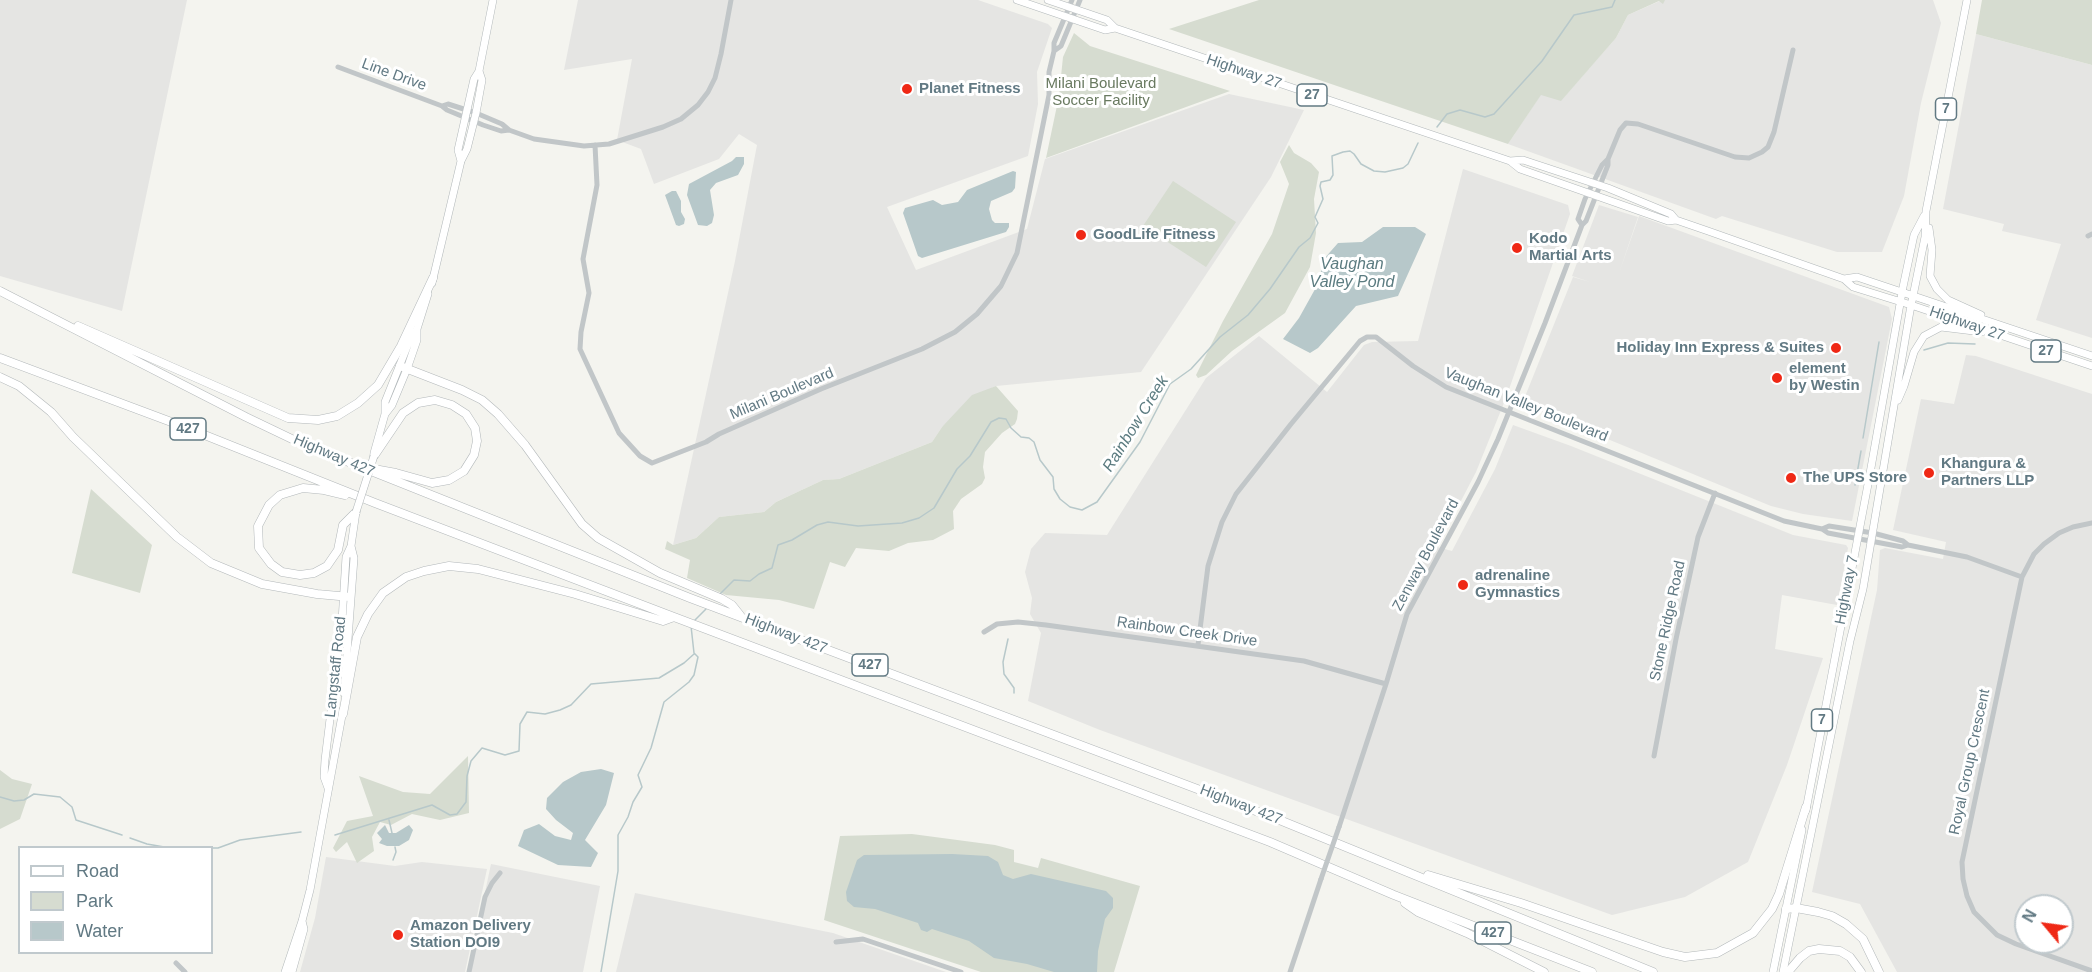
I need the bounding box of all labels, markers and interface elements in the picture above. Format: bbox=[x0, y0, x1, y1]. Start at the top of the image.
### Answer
street label: Highway 27 bbox=[1204, 51, 1284, 93]
street label: Line Drive bbox=[359, 55, 429, 95]
park label: Milani Boulevard Soccer Facility bbox=[1046, 75, 1156, 110]
place label: Planet Fitness bbox=[919, 80, 1021, 98]
marker: Planet Fitness bbox=[900, 82, 914, 96]
road number: 27 bbox=[1297, 84, 1327, 106]
road number: 7 bbox=[1936, 98, 1956, 120]
place label: GoodLife Fitness bbox=[1093, 226, 1216, 244]
marker: GoodLife Fitness bbox=[1074, 228, 1088, 242]
place label: Kodo Martial Arts bbox=[1529, 230, 1612, 265]
marker: Kodo Martial Arts bbox=[1510, 241, 1524, 255]
water label: Vaughan Valley Pond bbox=[1310, 255, 1394, 293]
street label: Highway 27 bbox=[1927, 303, 2007, 345]
place label: Holiday Inn Express & Suites bbox=[1616, 339, 1824, 357]
road number: 27 bbox=[2031, 340, 2061, 362]
marker: Holiday Inn Express & Suites bbox=[1829, 341, 1843, 355]
place label: element by Westin bbox=[1789, 360, 1860, 395]
street label: Milani Boulevard bbox=[727, 364, 837, 424]
street label: Vaughan Valley Boulevard bbox=[1442, 364, 1610, 446]
marker: element by Westin bbox=[1770, 371, 1784, 385]
water label: Rainbow Creek bbox=[1099, 373, 1173, 475]
road number: 427 bbox=[170, 418, 206, 440]
street label: Highway 427 bbox=[291, 431, 377, 481]
place label: Khangura & Partners LLP bbox=[1941, 455, 2034, 490]
marker: Khangura & Partners LLP bbox=[1922, 466, 1936, 480]
place label: The UPS Store bbox=[1803, 469, 1907, 487]
marker: The UPS Store bbox=[1784, 471, 1798, 485]
street label: Zenway Boulevard bbox=[1389, 496, 1463, 614]
street label: Highway 7 bbox=[1831, 554, 1863, 626]
street label: Stone Ridge Road bbox=[1646, 559, 1690, 683]
place label: adrenaline Gymnastics bbox=[1475, 567, 1560, 602]
marker: adrenaline Gymnastics bbox=[1456, 578, 1470, 592]
street label: Highway 427 bbox=[742, 610, 830, 658]
street label: Rainbow Creek Drive bbox=[1116, 613, 1258, 651]
street label: Langstaff Road bbox=[322, 616, 350, 718]
road number: 427 bbox=[852, 654, 888, 676]
street label: Royal Group Crescent bbox=[1946, 688, 1994, 836]
road number: 7 bbox=[1812, 709, 1832, 731]
street label: Highway 427 bbox=[1197, 781, 1285, 829]
legend bbox=[18, 846, 213, 954]
text: Road bbox=[76, 861, 119, 881]
text: Park bbox=[76, 891, 113, 911]
north arrow bbox=[2014, 894, 2074, 954]
text: N bbox=[2019, 907, 2040, 925]
place label: Amazon Delivery Station DOI9 bbox=[410, 917, 531, 952]
text: Water bbox=[76, 921, 123, 941]
road number: 427 bbox=[1475, 922, 1511, 944]
marker: Amazon Delivery Station DOI9 bbox=[391, 928, 405, 942]

